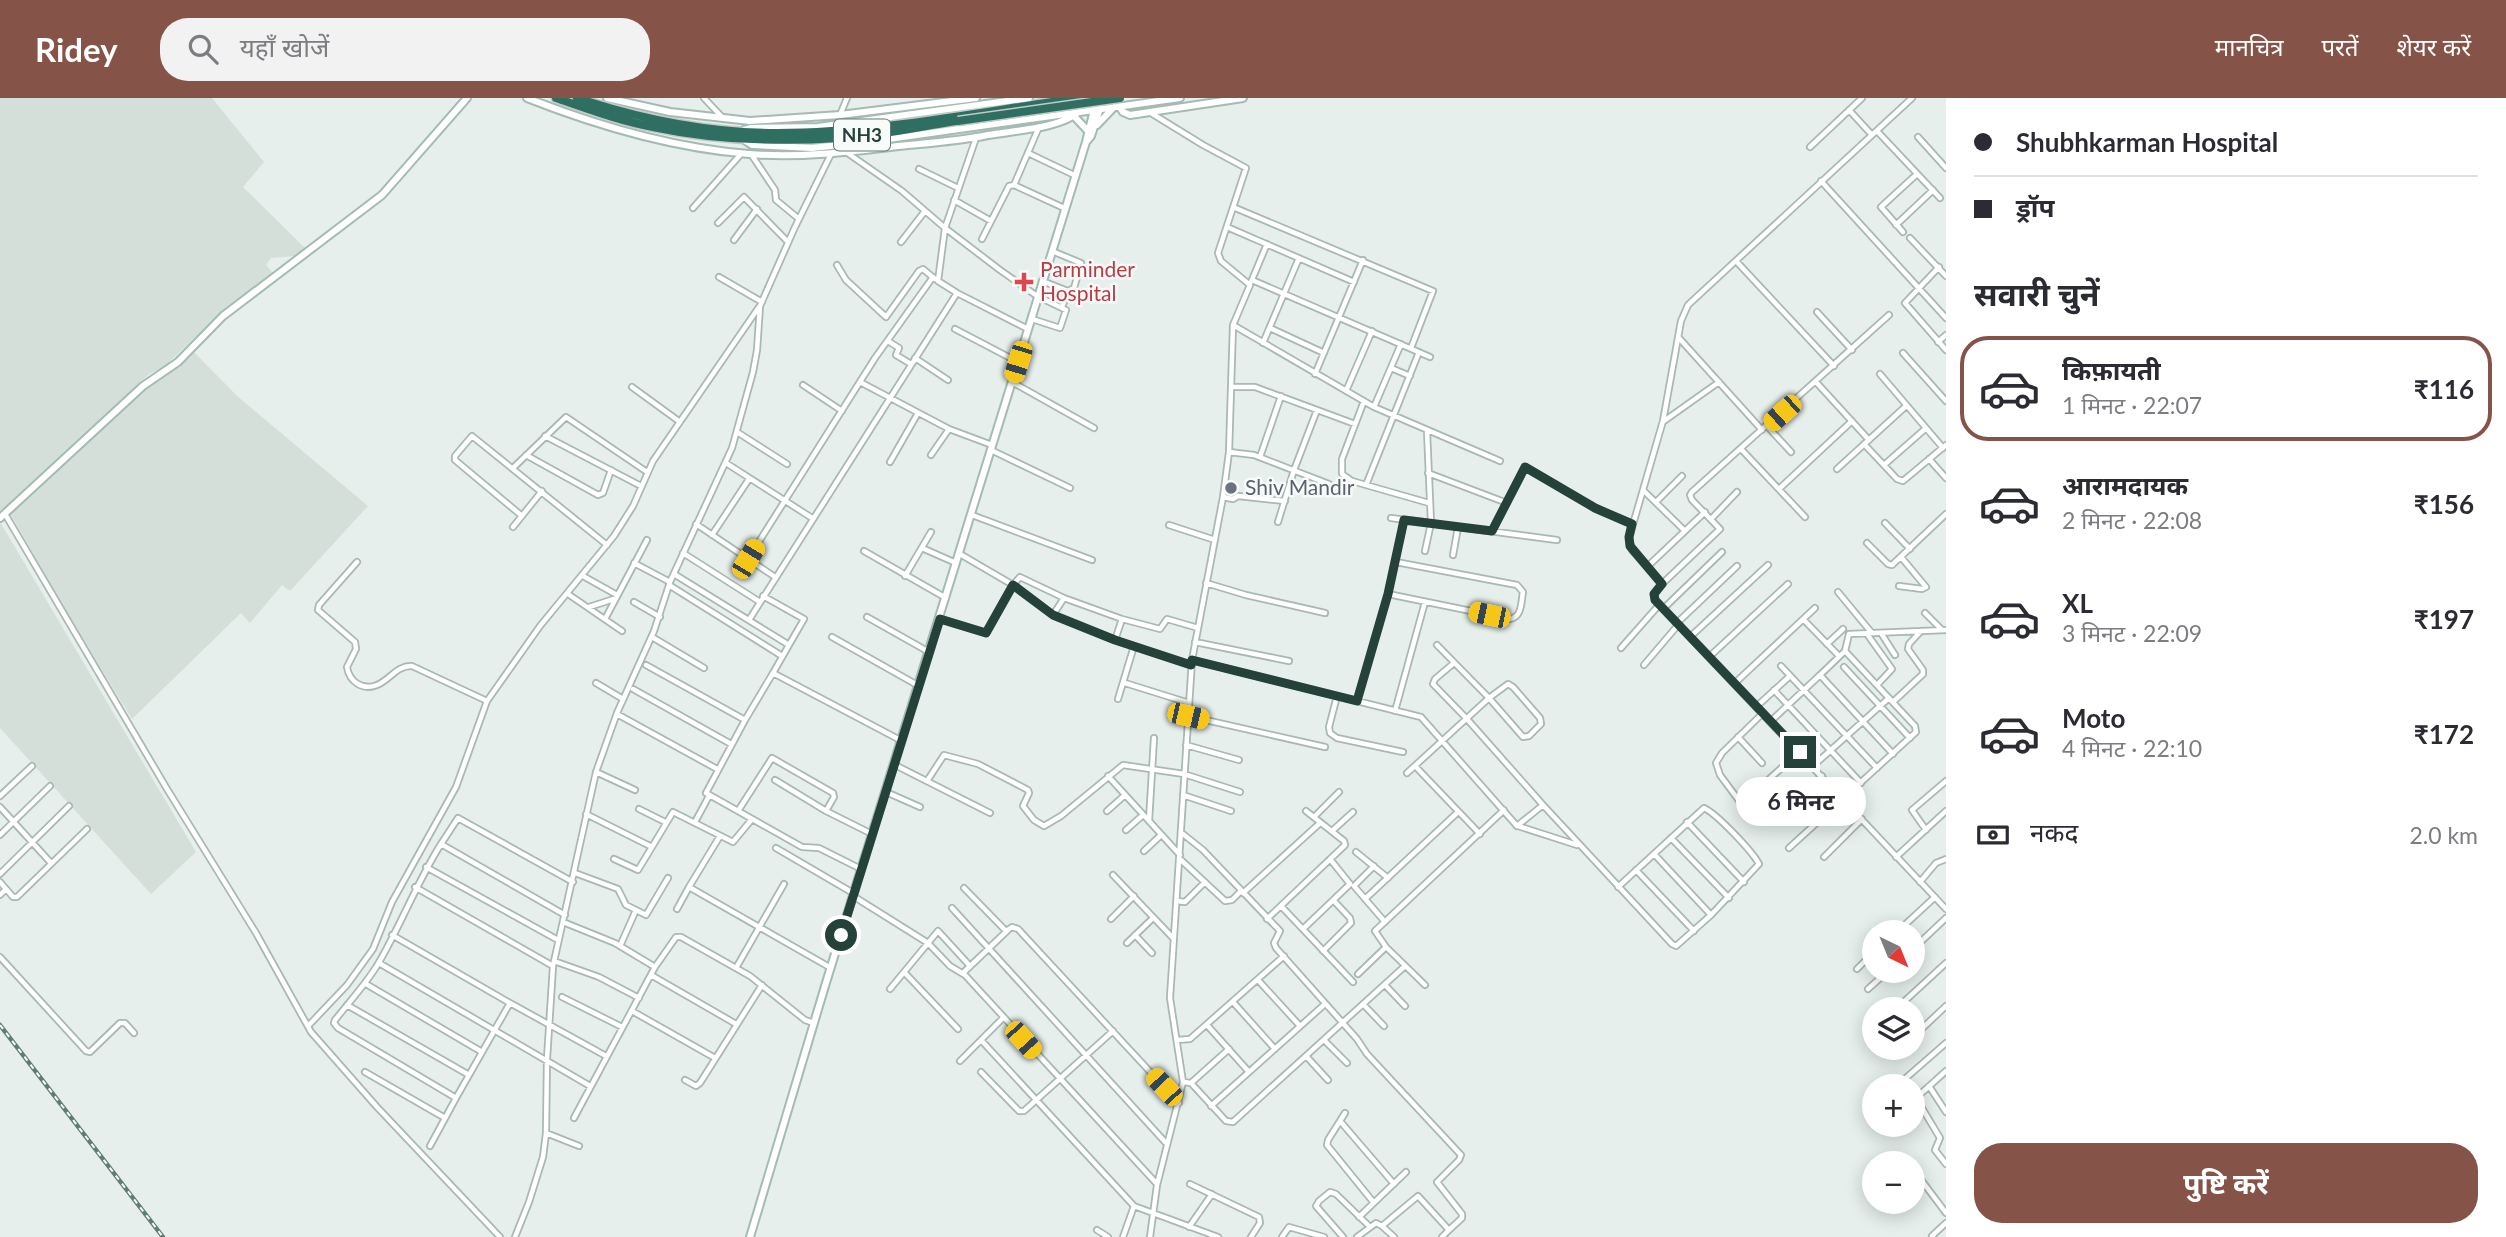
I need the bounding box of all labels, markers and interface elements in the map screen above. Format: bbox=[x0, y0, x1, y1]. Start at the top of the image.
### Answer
search box bbox=[160, 18, 650, 81]
text: Ridey bbox=[35, 29, 118, 69]
icon: search bbox=[184, 30, 222, 68]
text: यहाँ खोजें bbox=[240, 31, 329, 63]
text: मानचित्र bbox=[2215, 32, 2283, 61]
text: परतें bbox=[2321, 32, 2359, 61]
text: शेयर करें bbox=[2397, 32, 2471, 61]
road number: NH3 bbox=[834, 120, 890, 150]
text: Shubhkarman Hospital bbox=[2016, 126, 2278, 158]
text: ड्रॉप bbox=[2016, 191, 2054, 223]
place label: Parminder Hospital bbox=[1040, 256, 1135, 305]
marker: Parminder Hospital bbox=[1014, 272, 1034, 292]
text: सवारी चुनें bbox=[1974, 274, 2100, 313]
car bbox=[1002, 339, 1035, 385]
text: किफ़ायती bbox=[2062, 354, 2161, 386]
icon: car bbox=[1978, 357, 2041, 420]
text: ₹116 bbox=[2414, 373, 2474, 405]
car bbox=[1760, 391, 1805, 435]
text: 1 मिनट · 22:07 bbox=[2062, 391, 2202, 419]
text: आरामदायक bbox=[2062, 469, 2188, 501]
icon: car bbox=[1978, 472, 2041, 535]
place label: Shiv Mandir bbox=[1245, 474, 1355, 499]
marker: Shiv Mandir bbox=[1223, 480, 1239, 496]
text: ₹156 bbox=[2414, 488, 2474, 520]
text: 2 मिनट · 22:08 bbox=[2062, 506, 2202, 534]
car bbox=[729, 536, 768, 582]
icon: car bbox=[1978, 587, 2041, 650]
text: XL bbox=[2062, 587, 2093, 619]
car bbox=[1467, 600, 1512, 630]
text: ₹197 bbox=[2414, 603, 2474, 635]
text: 3 मिनट · 22:09 bbox=[2062, 619, 2202, 647]
car bbox=[1166, 701, 1211, 731]
icon: car bbox=[1978, 702, 2041, 765]
text: Moto bbox=[2062, 702, 2125, 734]
text: ₹172 bbox=[2414, 718, 2474, 750]
text: 4 मिनट · 22:10 bbox=[2062, 734, 2202, 762]
route end bbox=[1784, 736, 1816, 768]
callout: 6 मिनट bbox=[1735, 776, 1865, 826]
text: 6 मिनट bbox=[1767, 787, 1835, 815]
icon: cash bbox=[1974, 816, 2012, 854]
text: नकद bbox=[2030, 816, 2078, 848]
text: 2.0 km bbox=[2409, 821, 2478, 849]
route start bbox=[825, 919, 857, 951]
north arrow bbox=[1862, 920, 1925, 984]
map controls bbox=[1862, 920, 1925, 1214]
button: layers bbox=[1862, 997, 1925, 1060]
car bbox=[1002, 1017, 1045, 1063]
car bbox=[1142, 1064, 1187, 1110]
button: + bbox=[1862, 1074, 1925, 1137]
button: पुष्टि करें bbox=[1974, 1143, 2478, 1223]
button: − bbox=[1862, 1151, 1925, 1214]

